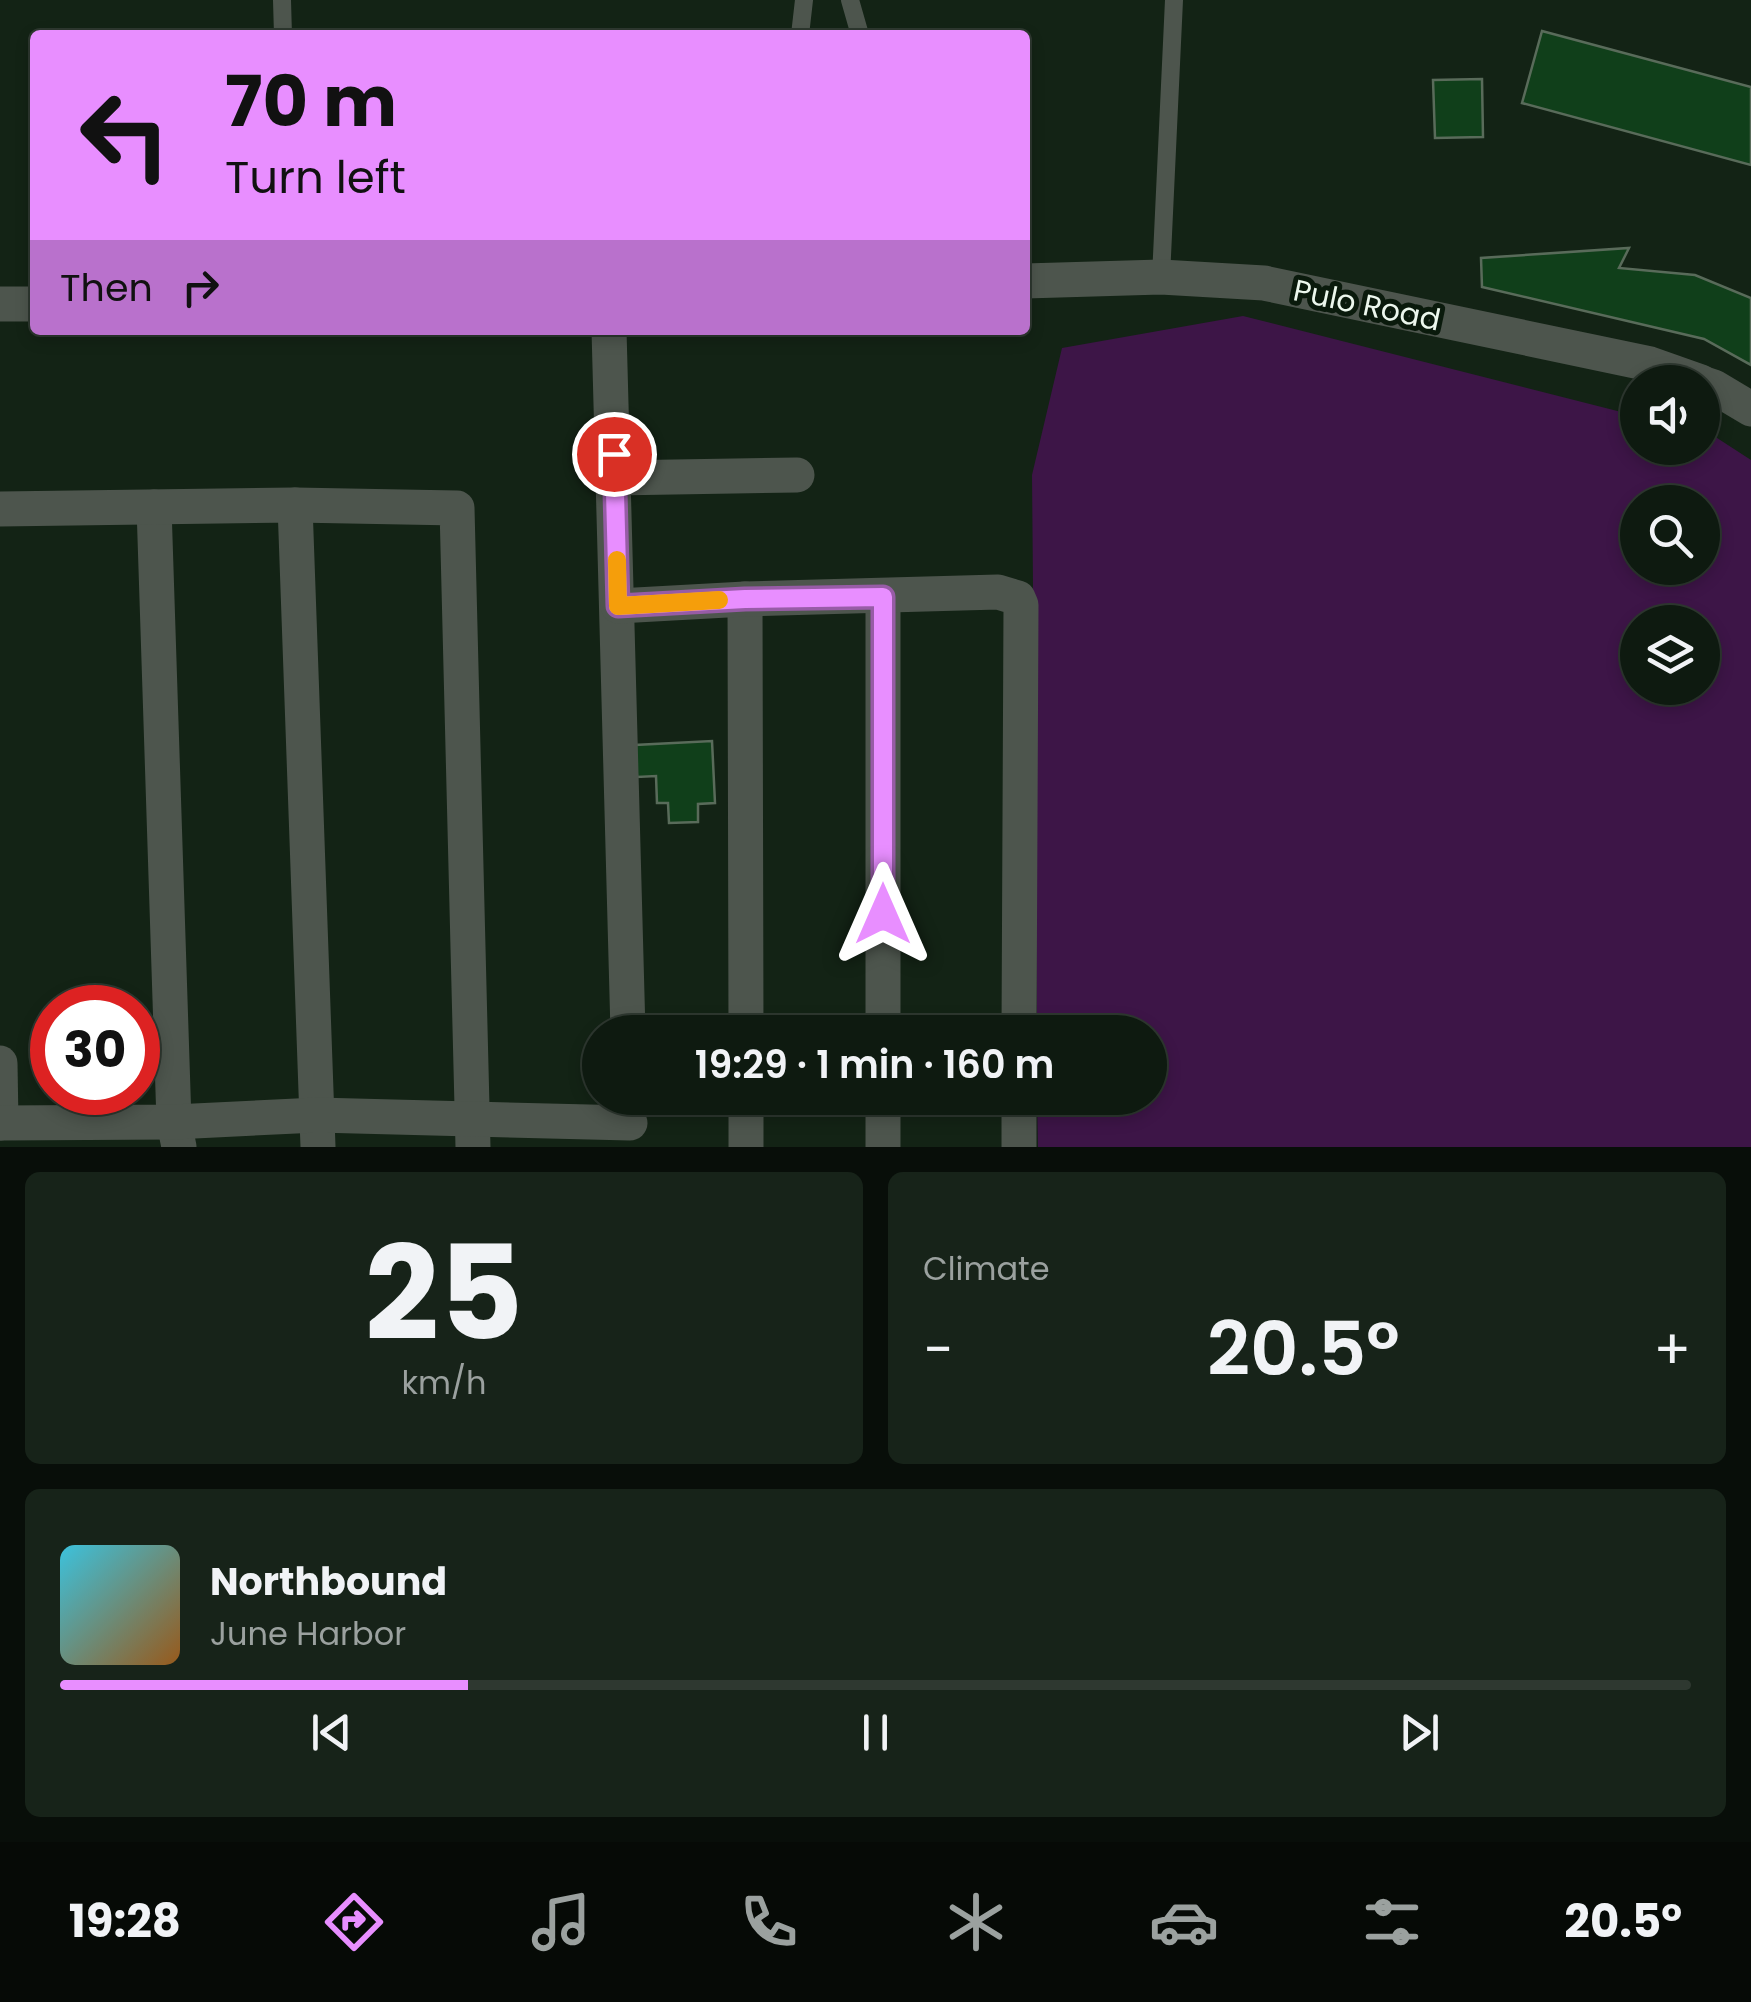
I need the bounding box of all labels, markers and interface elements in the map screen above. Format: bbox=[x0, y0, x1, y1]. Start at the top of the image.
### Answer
text: 70 m bbox=[225, 52, 397, 151]
icon: left bbox=[60, 70, 190, 200]
text: Turn left bbox=[225, 146, 406, 209]
icon: right bbox=[173, 260, 228, 315]
text: Then bbox=[60, 261, 153, 314]
street label: Pulo Road bbox=[1290, 268, 1444, 342]
map controls bbox=[1620, 365, 1720, 705]
button: sound bbox=[1620, 365, 1720, 465]
pin bbox=[572, 412, 657, 497]
icon: arrive bbox=[587, 427, 642, 482]
button: search bbox=[1620, 485, 1720, 585]
button: layers bbox=[1620, 605, 1720, 705]
position arrow bbox=[831, 862, 935, 966]
speed limit sign: 30 bbox=[30, 985, 160, 1115]
text: 19:29 · 1 min · 160 m bbox=[695, 1038, 1054, 1091]
text: 25 bbox=[365, 1202, 523, 1385]
text: Climate bbox=[923, 1246, 1050, 1291]
text: 20.5° bbox=[1207, 1296, 1400, 1401]
text: − bbox=[923, 1311, 953, 1388]
text: + bbox=[1653, 1311, 1691, 1388]
text: km/h bbox=[401, 1360, 487, 1405]
text: Northbound bbox=[210, 1555, 447, 1608]
text: June Harbor bbox=[210, 1611, 406, 1656]
icon: previous bbox=[304, 1705, 359, 1760]
icon: pause bbox=[848, 1705, 903, 1760]
icon: next bbox=[1392, 1705, 1447, 1760]
icon: directions bbox=[319, 1887, 389, 1957]
icon: music bbox=[526, 1887, 596, 1957]
icon: phone bbox=[734, 1887, 804, 1957]
icon: climate bbox=[941, 1887, 1011, 1957]
icon: car bbox=[1149, 1887, 1219, 1957]
icon: filters bbox=[1357, 1887, 1427, 1957]
text: 19:28 bbox=[69, 1890, 181, 1953]
text: 20.5° bbox=[1564, 1890, 1682, 1953]

